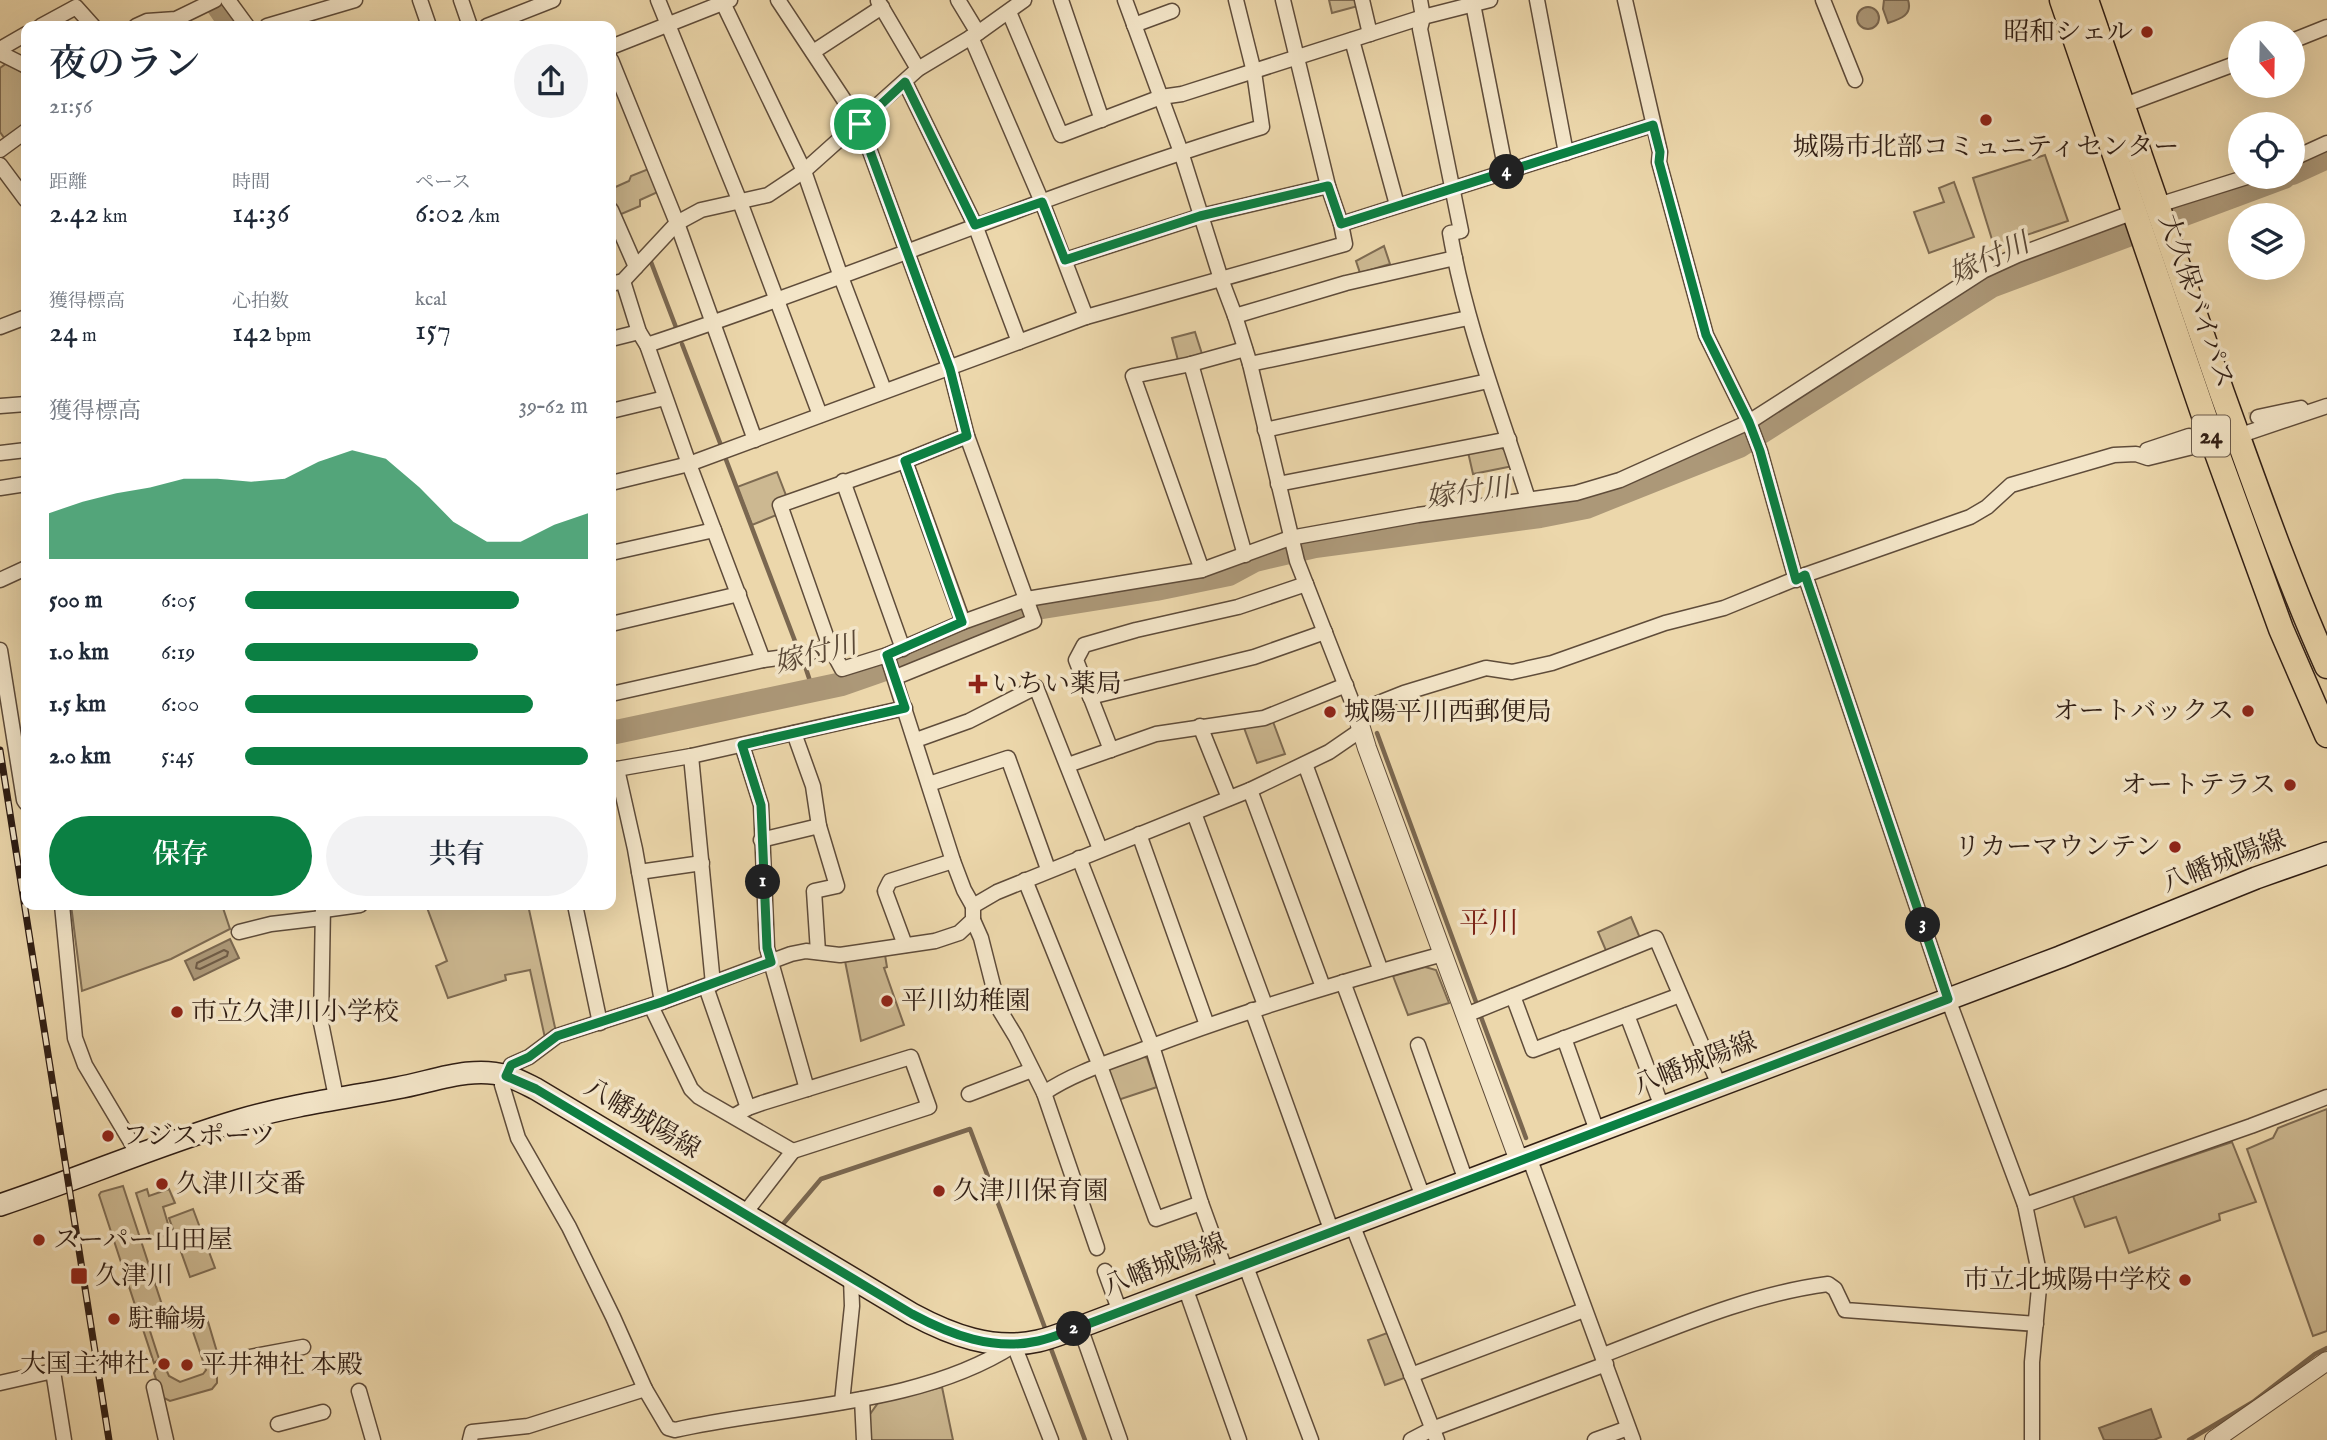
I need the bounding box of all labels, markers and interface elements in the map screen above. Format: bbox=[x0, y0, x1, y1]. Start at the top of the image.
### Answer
place label: 昭和シェル bbox=[2004, 16, 2133, 49]
north arrow bbox=[2228, 21, 2305, 98]
map controls bbox=[2228, 21, 2305, 280]
marker: 昭和シェル bbox=[2139, 24, 2155, 40]
text: 夜のラン bbox=[49, 42, 201, 90]
button: share bbox=[514, 44, 588, 118]
text: 21:56 bbox=[49, 92, 92, 121]
pin bbox=[830, 94, 890, 154]
icon: arrive bbox=[841, 105, 879, 143]
marker: 城陽市北部コミュニティセンター bbox=[1978, 112, 1994, 128]
button: locate bbox=[2228, 112, 2305, 189]
place label: 城陽市北部コミュニティセンター bbox=[1793, 131, 2179, 164]
pin: 4 bbox=[1490, 154, 1524, 190]
text: 4 bbox=[1502, 159, 1511, 183]
text: 距離 bbox=[49, 171, 87, 195]
text: 時間 bbox=[232, 171, 270, 195]
text: ペース bbox=[415, 171, 471, 195]
text: 2.42 bbox=[49, 195, 99, 233]
text: 14:36 bbox=[232, 195, 290, 233]
text: 6:02 bbox=[415, 195, 464, 233]
button: layers bbox=[2228, 203, 2305, 280]
text: km bbox=[99, 205, 128, 229]
text: /km bbox=[464, 205, 500, 229]
street label: 大久保バイパス bbox=[2151, 210, 2241, 392]
water label: 嫁付川 bbox=[1945, 225, 2038, 294]
text: kcal bbox=[415, 288, 447, 312]
text: 獲得標高 bbox=[49, 290, 125, 314]
text: 心拍数 bbox=[232, 290, 289, 314]
text: 157 bbox=[415, 312, 451, 350]
text: 24 bbox=[49, 314, 78, 352]
text: 142 bbox=[232, 314, 272, 352]
text: m bbox=[78, 324, 97, 348]
text: bpm bbox=[272, 324, 311, 348]
text: 39–62 m bbox=[518, 392, 588, 421]
text: 獲得標高 bbox=[49, 397, 141, 426]
road number: 24 bbox=[2192, 416, 2230, 456]
water label: 嫁付川 bbox=[1424, 470, 1515, 517]
text: 500 m bbox=[49, 586, 103, 615]
text: 6:05 bbox=[161, 586, 196, 615]
water label: 嫁付川 bbox=[771, 626, 864, 683]
text: 1.0 km bbox=[49, 638, 109, 667]
text: 6:19 bbox=[161, 638, 195, 667]
place label: いちい薬局 bbox=[992, 668, 1122, 701]
marker: いちい薬局 bbox=[970, 676, 986, 692]
text: 1.5 km bbox=[49, 690, 106, 719]
text: 6:00 bbox=[161, 690, 199, 719]
place label: オートバックス bbox=[2053, 695, 2234, 728]
place label: 城陽平川西郵便局 bbox=[1344, 696, 1552, 729]
marker: オートバックス bbox=[2240, 703, 2256, 719]
marker: 城陽平川西郵便局 bbox=[1322, 704, 1338, 720]
text: 2.0 km bbox=[49, 742, 111, 771]
text: 5:45 bbox=[161, 742, 195, 771]
place label: オートテラス bbox=[2121, 769, 2276, 802]
marker: オートテラス bbox=[2282, 777, 2298, 793]
button: 保存 bbox=[49, 816, 312, 896]
button: 共有 bbox=[326, 816, 588, 896]
street label: 八幡城陽線 bbox=[2157, 823, 2291, 901]
place label: リカーマウンテン bbox=[1955, 831, 2161, 864]
marker: リカーマウンテン bbox=[2167, 839, 2183, 855]
pin: 1 bbox=[746, 864, 780, 900]
text: 1 bbox=[759, 869, 766, 893]
district label: 平川 bbox=[1459, 906, 1519, 944]
pin: 3 bbox=[1906, 908, 1940, 942]
text: 3 bbox=[1919, 912, 1926, 936]
place label: 平川幼稚園 bbox=[901, 985, 1031, 1018]
marker: 平川幼稚園 bbox=[879, 993, 895, 1009]
place label: 市立久津川小学校 bbox=[191, 996, 399, 1029]
marker: 市立久津川小学校 bbox=[169, 1004, 185, 1020]
street label: 八幡城陽線 bbox=[1628, 1025, 1762, 1103]
street label: 八幡城陽線 bbox=[578, 1071, 706, 1167]
place label: フジスポーツ bbox=[122, 1120, 275, 1153]
marker: フジスポーツ bbox=[100, 1128, 116, 1144]
place label: 久津川交番 bbox=[176, 1168, 306, 1201]
place label: 久津川保育園 bbox=[953, 1175, 1109, 1208]
marker: 久津川交番 bbox=[154, 1176, 170, 1192]
marker: 久津川保育園 bbox=[931, 1183, 947, 1199]
place label: スーパー山田屋 bbox=[53, 1224, 232, 1257]
street label: 八幡城陽線 bbox=[1098, 1226, 1232, 1304]
marker: スーパー山田屋 bbox=[31, 1232, 47, 1248]
place label: 久津川 bbox=[95, 1260, 173, 1293]
place label: 市立北城陽中学校 bbox=[1963, 1264, 2171, 1297]
marker: 久津川 bbox=[69, 1266, 89, 1286]
marker: 市立北城陽中学校 bbox=[2177, 1272, 2193, 1288]
place label: 駐輪場 bbox=[128, 1303, 206, 1336]
marker: 駐輪場 bbox=[106, 1311, 122, 1327]
pin: 2 bbox=[1056, 1312, 1092, 1346]
text: 2 bbox=[1069, 1316, 1078, 1340]
place label: 大国主神社 bbox=[20, 1348, 150, 1381]
place label: 平井神社 本殿 bbox=[201, 1349, 363, 1382]
marker: 大国主神社 bbox=[156, 1356, 172, 1372]
marker: 平井神社 本殿 bbox=[179, 1357, 195, 1373]

